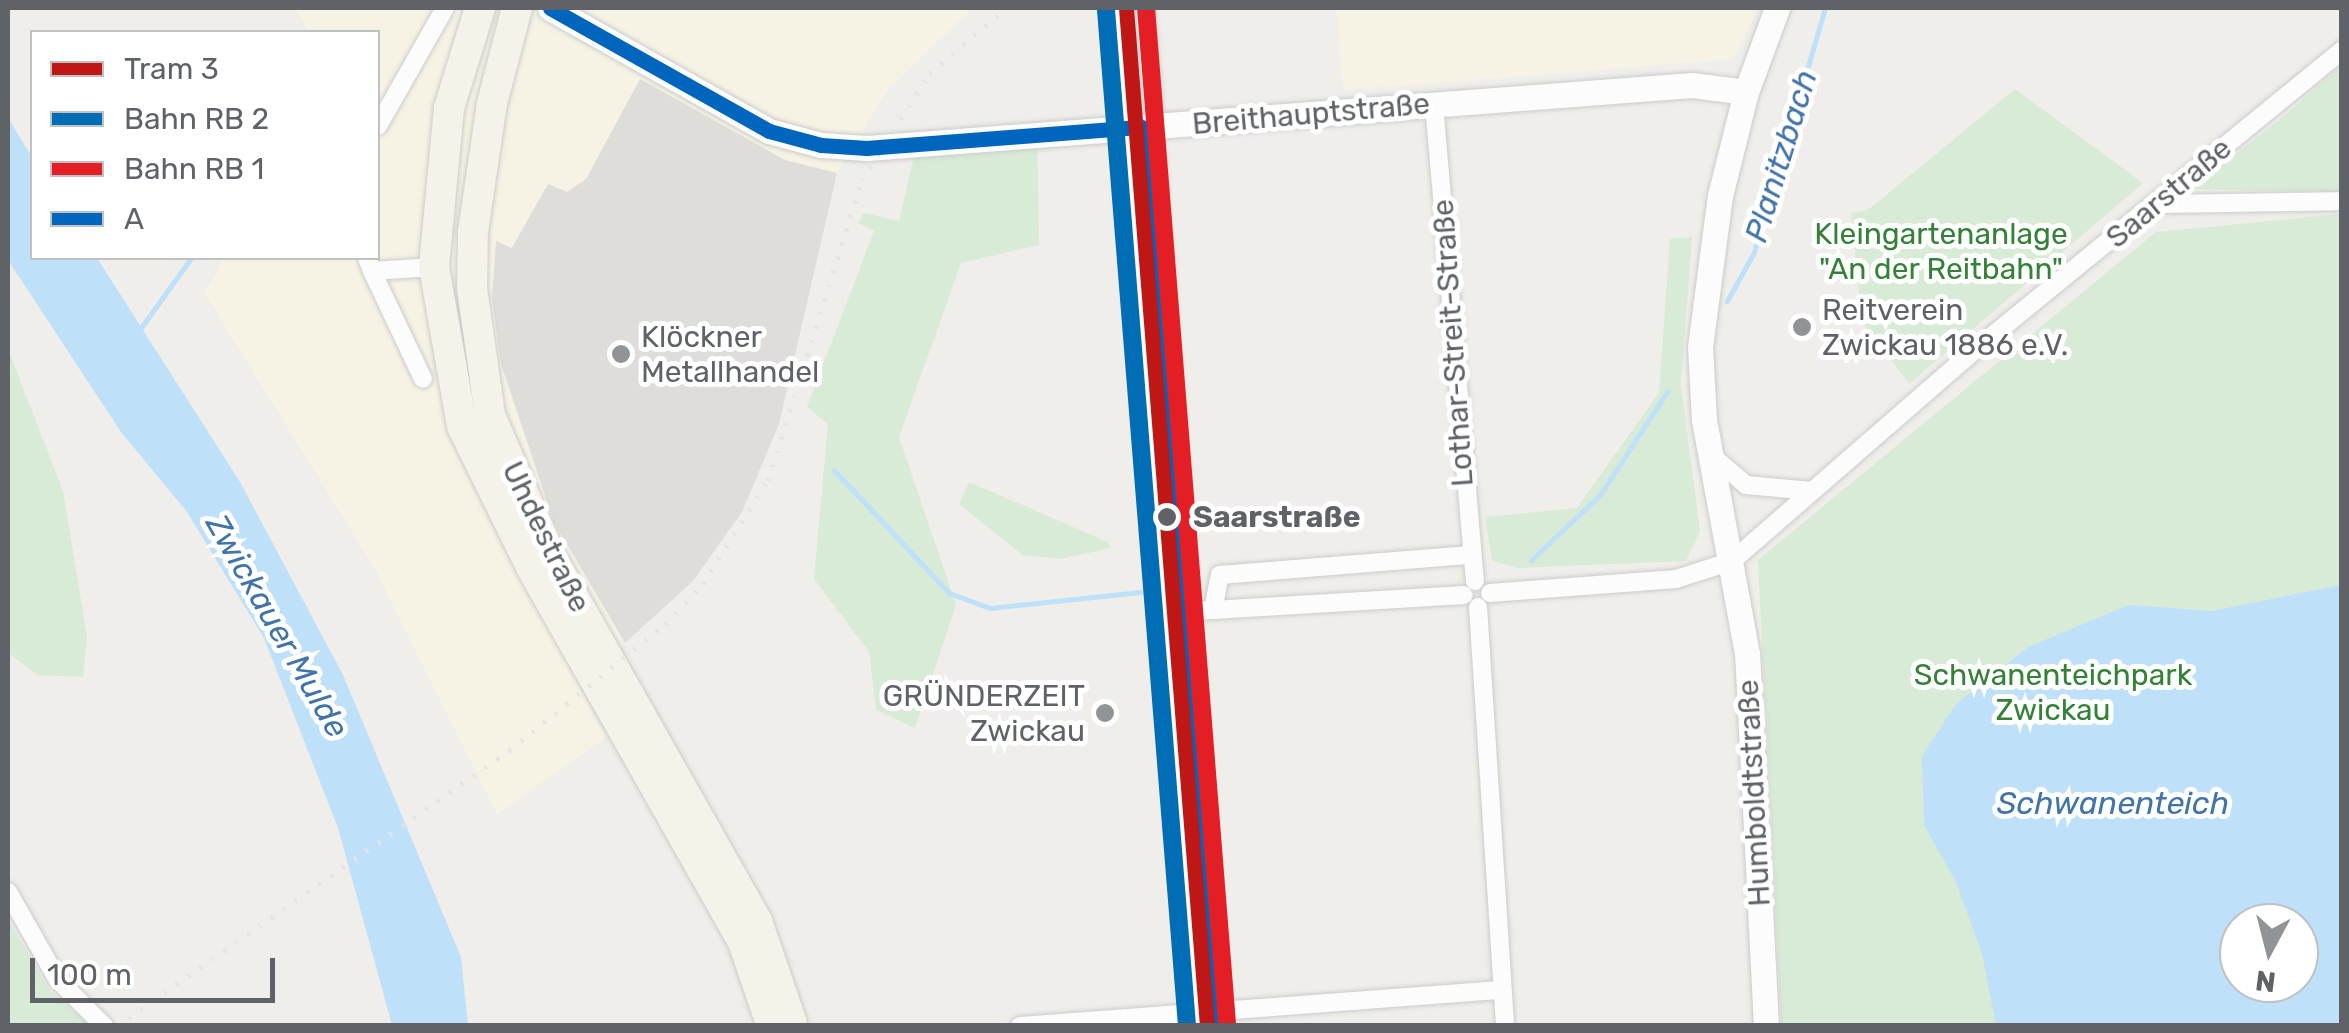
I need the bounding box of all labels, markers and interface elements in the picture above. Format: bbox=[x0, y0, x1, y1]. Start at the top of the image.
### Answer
legend bbox=[30, 30, 380, 260]
text: Tram 3 bbox=[124, 51, 219, 87]
water label: Planitzbach bbox=[1737, 65, 1825, 247]
street label: Breithauptstraße bbox=[1191, 86, 1431, 142]
text: Bahn RB 2 bbox=[124, 101, 269, 137]
street label: Saarstraße bbox=[2099, 130, 2239, 256]
text: Bahn RB 1 bbox=[124, 151, 264, 187]
street label: Lothar-Streit-Straße bbox=[1425, 198, 1481, 488]
text: A bbox=[124, 201, 144, 237]
park label: Kleingartenanlage "An der Reitbahn" bbox=[1814, 216, 2068, 286]
place label: Reitverein Zwickau 1886 e.V. bbox=[1822, 292, 2068, 362]
marker: Reitverein Zwickau 1886 e.V. bbox=[1791, 316, 1813, 338]
place label: Klöckner Metallhandel bbox=[641, 319, 819, 390]
marker: Klöckner Metallhandel bbox=[610, 343, 632, 365]
street label: Uhdestraße bbox=[494, 456, 598, 618]
place label: Saarstraße bbox=[1193, 499, 1360, 535]
marker: Saarstraße bbox=[1150, 500, 1184, 534]
water label: Zwickauer Mulde bbox=[197, 507, 357, 745]
park label: Schwanenteichpark Zwickau bbox=[1914, 657, 2192, 728]
place label: GRÜNDERZEIT Zwickau bbox=[883, 678, 1085, 748]
street label: Humboldtstraße bbox=[1730, 679, 1778, 907]
marker: GRÜNDERZEIT Zwickau bbox=[1094, 702, 1116, 724]
water label: Schwanenteich bbox=[1997, 784, 2229, 822]
north arrow bbox=[2219, 903, 2319, 1003]
scale bar bbox=[35, 938, 280, 1000]
text: 100 m bbox=[47, 957, 132, 993]
text: N bbox=[2254, 964, 2278, 999]

